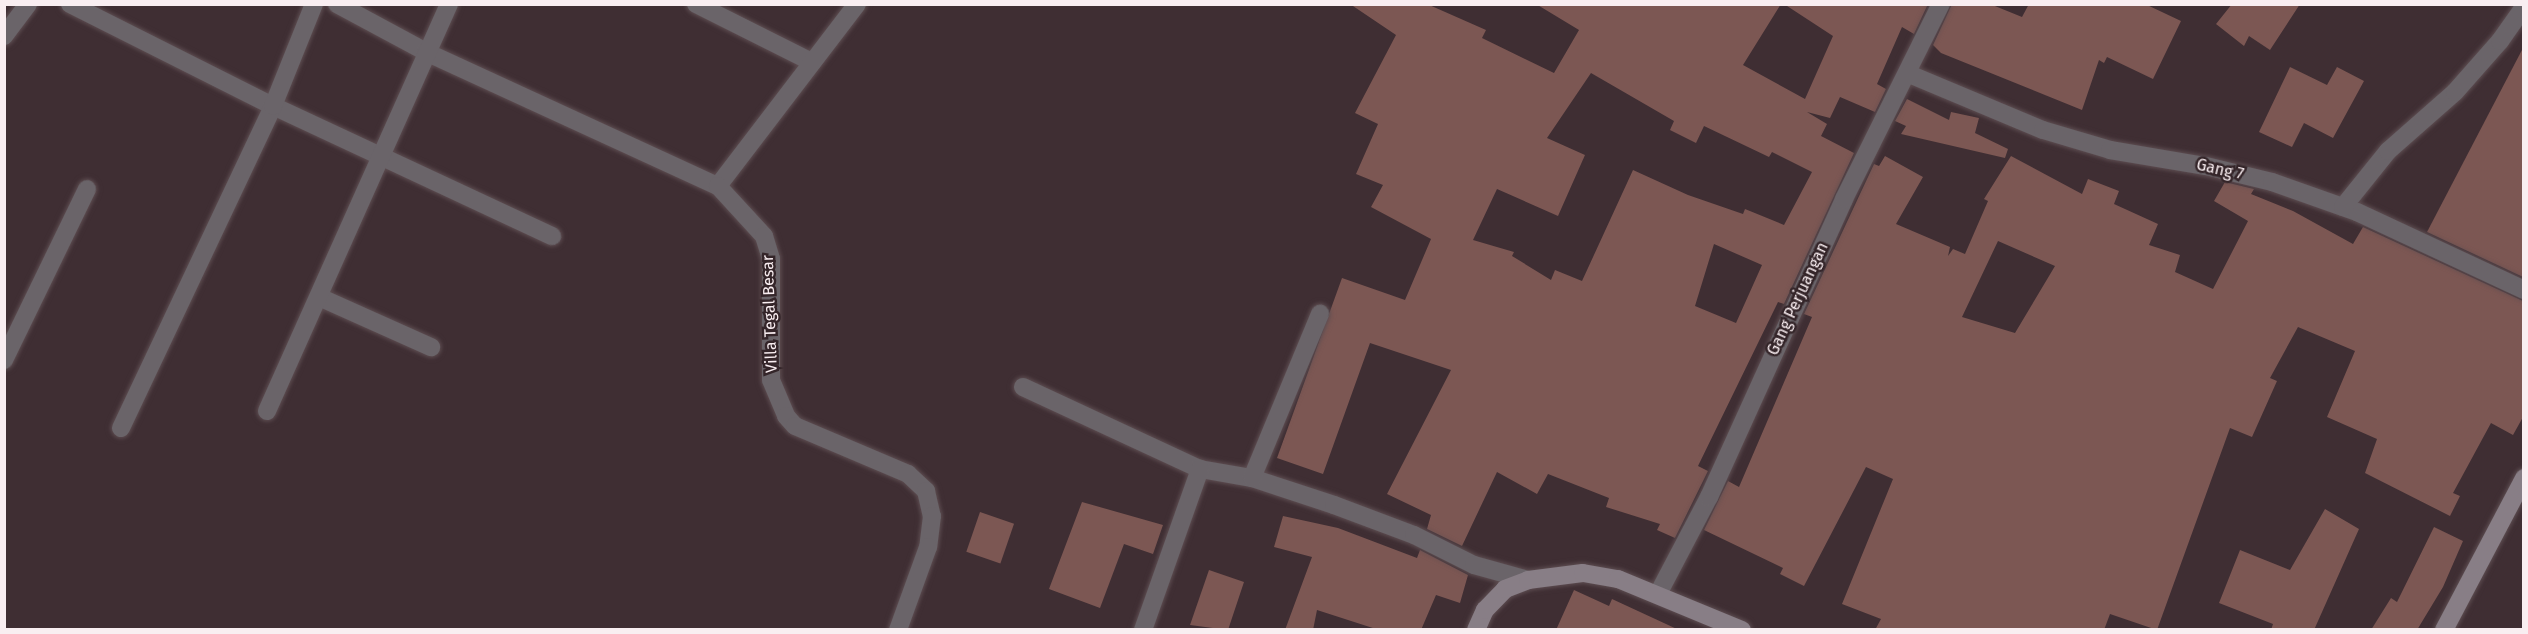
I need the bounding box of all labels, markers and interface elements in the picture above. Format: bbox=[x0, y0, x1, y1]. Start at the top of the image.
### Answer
street label: Gang 7 bbox=[2195, 155, 2245, 185]
street label: Gang Perjuangan bbox=[1763, 240, 1833, 358]
street label: Villa Tegal Besar bbox=[758, 255, 782, 373]

